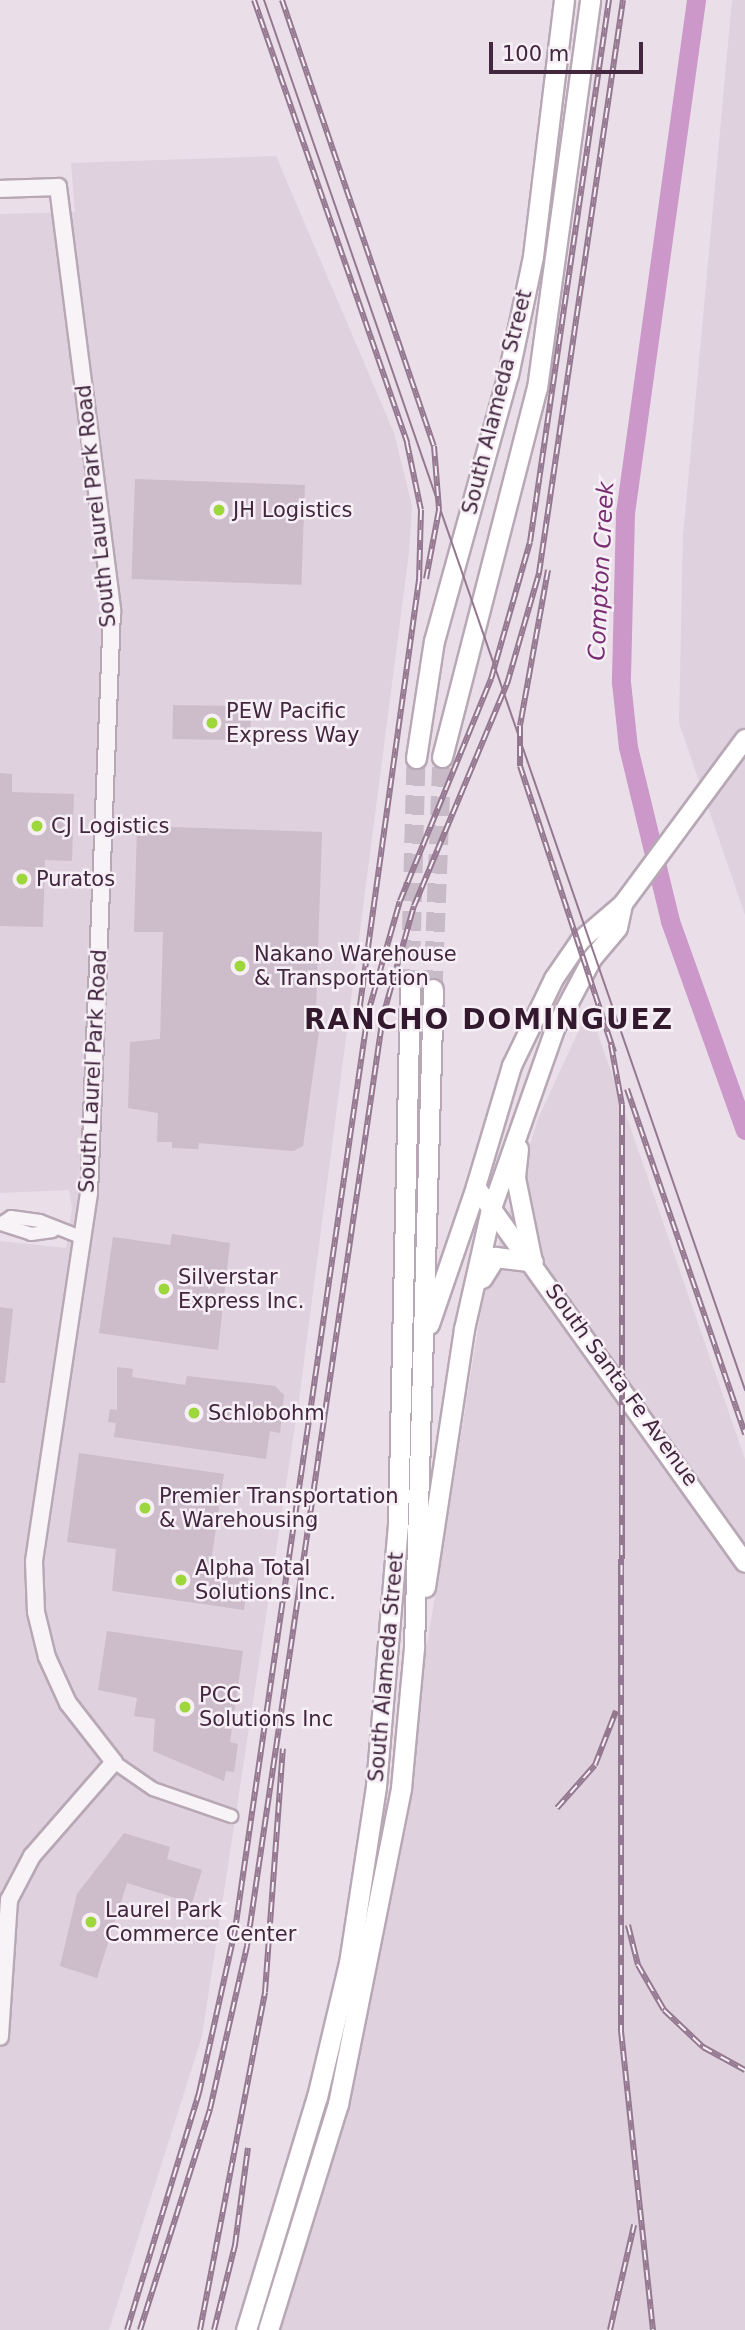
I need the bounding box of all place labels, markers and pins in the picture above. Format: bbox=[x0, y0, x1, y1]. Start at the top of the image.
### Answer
place label: JH Logistics bbox=[233, 497, 352, 523]
marker: JH Logistics bbox=[211, 502, 227, 518]
place label: PEW Pacific Express Way bbox=[226, 698, 359, 748]
marker: PEW Pacific Express Way bbox=[204, 715, 220, 731]
place label: CJ Logistics bbox=[51, 813, 169, 839]
marker: CJ Logistics bbox=[29, 818, 45, 834]
place label: Puratos bbox=[36, 866, 115, 892]
marker: Puratos bbox=[14, 871, 30, 887]
place label: Nakano Warehouse & Transportation bbox=[254, 941, 457, 991]
marker: Nakano Warehouse & Transportation bbox=[232, 958, 248, 974]
place label: Silverstar Express Inc. bbox=[178, 1264, 304, 1314]
marker: Silverstar Express Inc. bbox=[156, 1281, 172, 1297]
place label: Schlobohm bbox=[208, 1400, 325, 1426]
marker: Schlobohm bbox=[186, 1405, 202, 1421]
place label: Premier Transportation & Warehousing bbox=[159, 1483, 399, 1533]
marker: Premier Transportation & Warehousing bbox=[137, 1500, 153, 1516]
place label: Alpha Total Solutions Inc. bbox=[195, 1555, 336, 1605]
marker: Alpha Total Solutions Inc. bbox=[173, 1572, 189, 1588]
place label: PCC Solutions Inc bbox=[199, 1682, 333, 1732]
marker: PCC Solutions Inc bbox=[177, 1699, 193, 1715]
place label: Laurel Park Commerce Center bbox=[105, 1897, 296, 1947]
marker: Laurel Park Commerce Center bbox=[83, 1914, 99, 1930]

